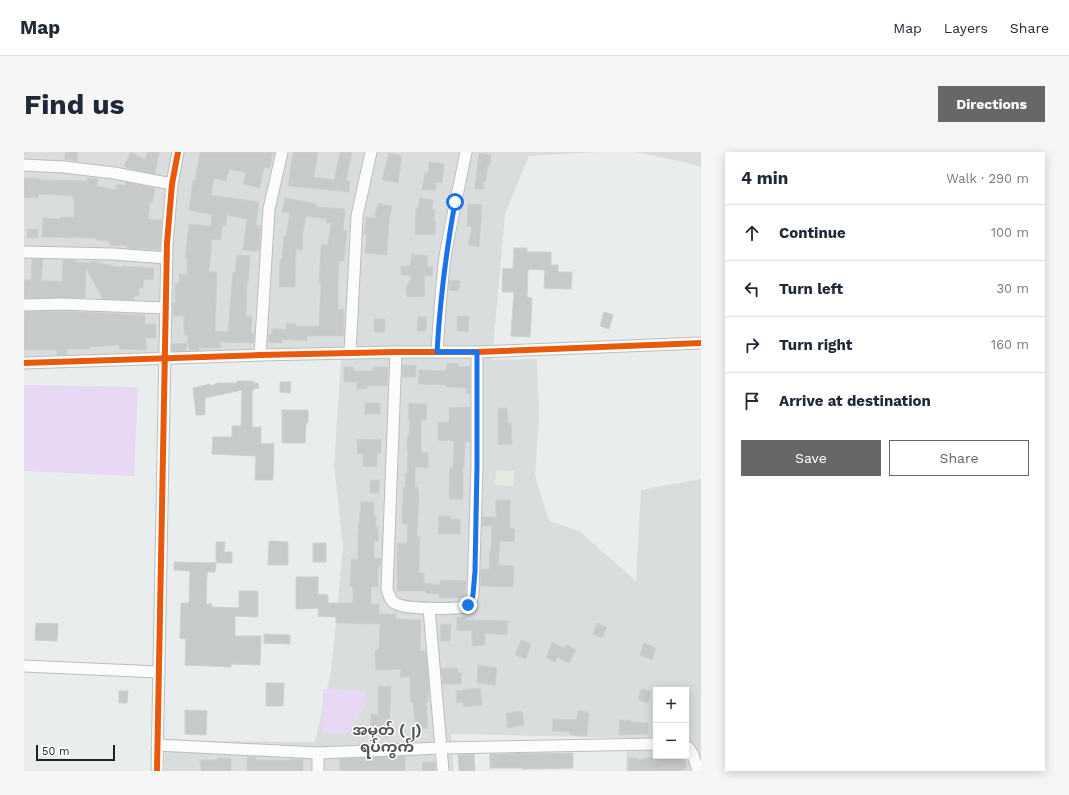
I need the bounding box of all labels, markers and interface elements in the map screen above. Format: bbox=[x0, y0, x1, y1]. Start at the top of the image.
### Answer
text: Map bbox=[20, 16, 60, 39]
text: Map bbox=[893, 20, 922, 36]
text: Layers bbox=[944, 20, 988, 36]
text: Share bbox=[1010, 20, 1049, 36]
button: Directions bbox=[938, 86, 1045, 122]
text: Find us bbox=[24, 88, 124, 121]
text: 4 min bbox=[741, 168, 788, 188]
text: Walk · 290 m bbox=[946, 171, 1029, 186]
route start bbox=[446, 193, 464, 211]
icon: ahead bbox=[741, 222, 763, 244]
text: Continue bbox=[779, 224, 846, 242]
text: 100 m bbox=[991, 225, 1029, 240]
icon: left bbox=[741, 278, 763, 300]
text: Turn left bbox=[779, 280, 843, 298]
text: 30 m bbox=[997, 281, 1029, 296]
icon: right bbox=[741, 334, 763, 356]
text: Turn right bbox=[779, 336, 852, 354]
text: 160 m bbox=[991, 337, 1029, 352]
icon: arrive bbox=[741, 390, 763, 412]
text: Arrive at destination bbox=[779, 392, 931, 410]
button: Save bbox=[741, 440, 881, 476]
button: Share bbox=[889, 440, 1029, 476]
route end bbox=[459, 596, 477, 614]
map controls bbox=[653, 687, 689, 759]
button: + bbox=[653, 687, 689, 723]
district label: အမှတ် (၂) ရပ်ကွက် bbox=[352, 720, 422, 759]
button: − bbox=[653, 723, 689, 759]
scale bar bbox=[36, 743, 115, 762]
text: 50 m bbox=[42, 745, 69, 758]

